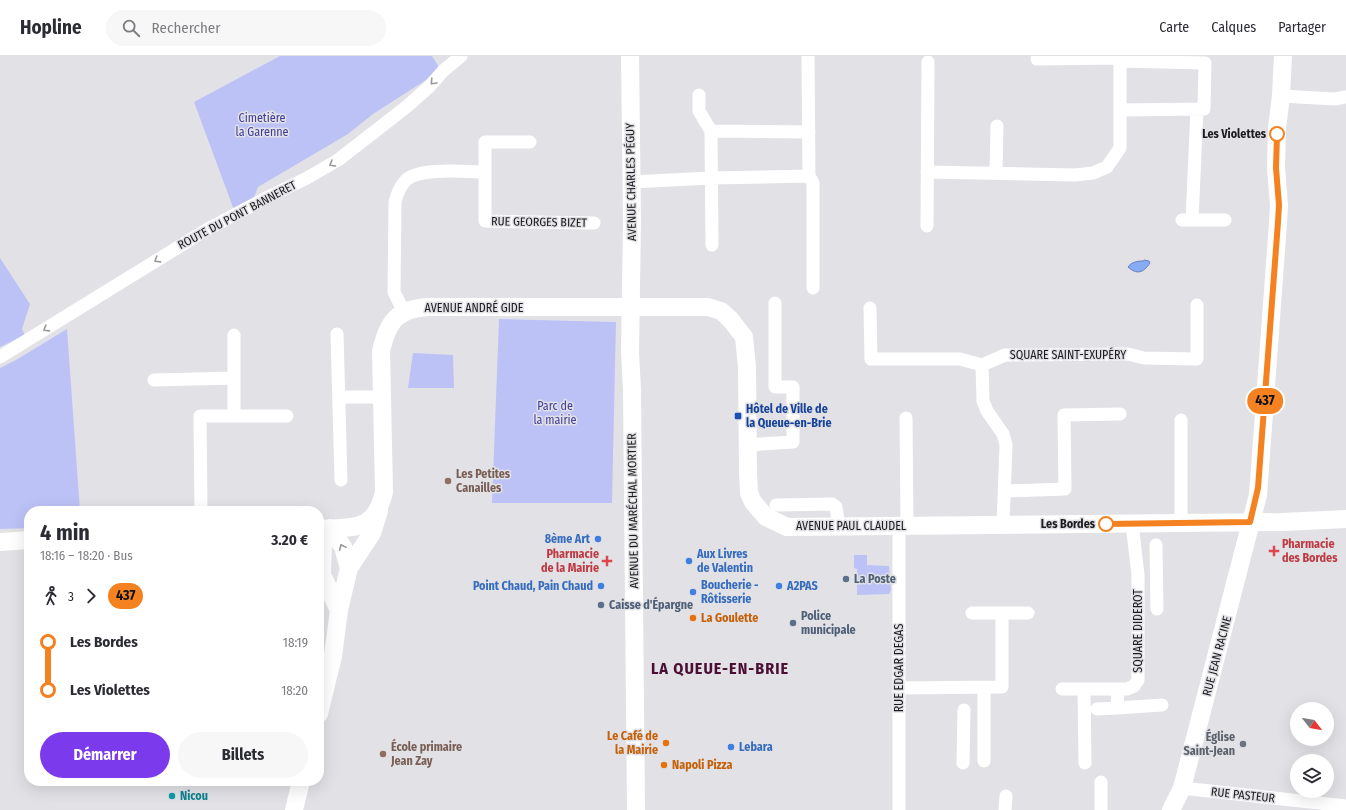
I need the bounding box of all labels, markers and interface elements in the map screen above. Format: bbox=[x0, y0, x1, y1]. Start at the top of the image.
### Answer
search box bbox=[106, 10, 386, 46]
text: Hopline bbox=[20, 16, 82, 39]
icon: search bbox=[120, 17, 142, 39]
text: Rechercher bbox=[152, 19, 221, 37]
text: Carte bbox=[1159, 19, 1189, 36]
text: Calques bbox=[1211, 19, 1256, 36]
text: Partager bbox=[1278, 19, 1326, 36]
one-way arrow bbox=[430, 78, 437, 85]
park label: Cimetière la Garenne bbox=[236, 111, 289, 139]
street label: AVENUE CHARLES PÉGUY bbox=[622, 123, 639, 241]
marker: Les Violettes bbox=[1269, 126, 1285, 142]
place label: Les Violettes bbox=[1202, 127, 1267, 141]
one-way arrow bbox=[329, 160, 336, 167]
street label: ROUTE DU PONT BANNERET bbox=[175, 178, 299, 252]
street label: RUE GEORGES BIZET bbox=[491, 214, 588, 230]
one-way arrow bbox=[154, 256, 161, 263]
street label: AVENUE ANDRÉ GIDE bbox=[425, 300, 524, 315]
one-way arrow bbox=[43, 324, 50, 332]
street label: SQUARE SAINT-EXUPÉRY bbox=[1010, 347, 1126, 362]
line badge: 437 bbox=[1242, 388, 1288, 414]
text: 437 bbox=[1255, 392, 1275, 409]
park label: Parc de la mairie bbox=[533, 399, 577, 427]
place label: Hôtel de Ville de la Queue-en-Brie bbox=[746, 402, 832, 430]
marker: Hôtel de Ville de la Queue-en-Brie bbox=[733, 411, 743, 421]
street label: AVENUE DU MARÉCHAL MORTIER bbox=[624, 433, 641, 589]
place label: Les Petites Canailles bbox=[456, 467, 511, 495]
marker: Les Petites Canailles bbox=[443, 476, 453, 486]
marker: Les Bordes bbox=[1098, 516, 1114, 532]
place label: Les Bordes bbox=[1041, 517, 1096, 531]
text: 4 min bbox=[40, 519, 90, 546]
street label: AVENUE PAUL CLAUDEL bbox=[796, 519, 907, 533]
text: 3.20 € bbox=[271, 531, 308, 549]
place label: 8ème Art bbox=[545, 532, 591, 546]
marker: 8ème Art bbox=[593, 534, 603, 544]
place label: Pharmacie des Bordes bbox=[1282, 537, 1338, 565]
one-way arrow bbox=[339, 543, 347, 551]
marker: Pharmacie des Bordes bbox=[1269, 546, 1279, 556]
place label: Pharmacie de la Mairie bbox=[541, 547, 599, 575]
place label: Aux Livres de Valentin bbox=[696, 547, 753, 575]
text: 18:16 – 18:20 · Bus bbox=[40, 548, 133, 563]
marker: Pharmacie de la Mairie bbox=[602, 556, 612, 566]
marker: Aux Livres de Valentin bbox=[684, 556, 694, 566]
place label: La Poste bbox=[854, 572, 896, 586]
marker: La Poste bbox=[841, 574, 851, 584]
place label: Boucherie - Rôtisserie bbox=[701, 578, 759, 606]
place label: Point Chaud, Pain Chaud bbox=[473, 579, 593, 593]
place label: A2PAS bbox=[786, 579, 818, 593]
marker: Point Chaud, Pain Chaud bbox=[596, 581, 606, 591]
marker: A2PAS bbox=[774, 581, 784, 591]
icon: walk bbox=[40, 585, 62, 607]
icon: forward bbox=[80, 585, 102, 607]
text: 437 bbox=[116, 587, 135, 604]
marker: Boucherie - Rôtisserie bbox=[688, 587, 698, 597]
text: 3 bbox=[68, 589, 74, 604]
street label: SQUARE DIDEROT bbox=[1131, 589, 1145, 673]
place label: Caisse d'Épargne bbox=[609, 596, 693, 612]
marker: Caisse d'Épargne bbox=[596, 600, 606, 610]
place label: Police municipale bbox=[801, 609, 856, 637]
place label: La Goulette bbox=[701, 611, 758, 625]
marker: La Goulette bbox=[688, 613, 698, 623]
street label: RUE JEAN RACINE bbox=[1200, 614, 1234, 697]
marker: Police municipale bbox=[788, 618, 798, 628]
street label: RUE EDGAR DEGAS bbox=[892, 624, 906, 712]
text: Les Bordes bbox=[70, 633, 138, 651]
text: 18:19 bbox=[283, 635, 308, 650]
district label: LA QUEUE-EN-BRIE bbox=[651, 659, 789, 678]
text: Les Violettes bbox=[70, 681, 150, 699]
text: 18:20 bbox=[281, 683, 308, 698]
north arrow bbox=[1290, 702, 1334, 746]
map controls bbox=[1290, 702, 1334, 798]
place label: Église Saint-Jean bbox=[1184, 728, 1235, 758]
place label: Le Café de la Mairie bbox=[607, 729, 658, 757]
button: Démarrer bbox=[40, 732, 170, 778]
button: Billets bbox=[178, 732, 308, 778]
place label: École primaire Jean Zay bbox=[390, 738, 462, 768]
marker: Le Café de la Mairie bbox=[661, 738, 671, 748]
marker: Église Saint-Jean bbox=[1238, 739, 1248, 749]
place label: Lebara bbox=[739, 740, 773, 754]
marker: Lebara bbox=[726, 742, 736, 752]
marker: École primaire Jean Zay bbox=[378, 749, 388, 759]
button: layers bbox=[1290, 754, 1334, 798]
place label: Napoli Pizza bbox=[672, 758, 733, 772]
marker: Napoli Pizza bbox=[659, 760, 669, 770]
street label: RUE PASTEUR bbox=[1210, 785, 1276, 805]
place label: Nicou bbox=[180, 789, 208, 803]
marker: Nicou bbox=[167, 791, 177, 801]

